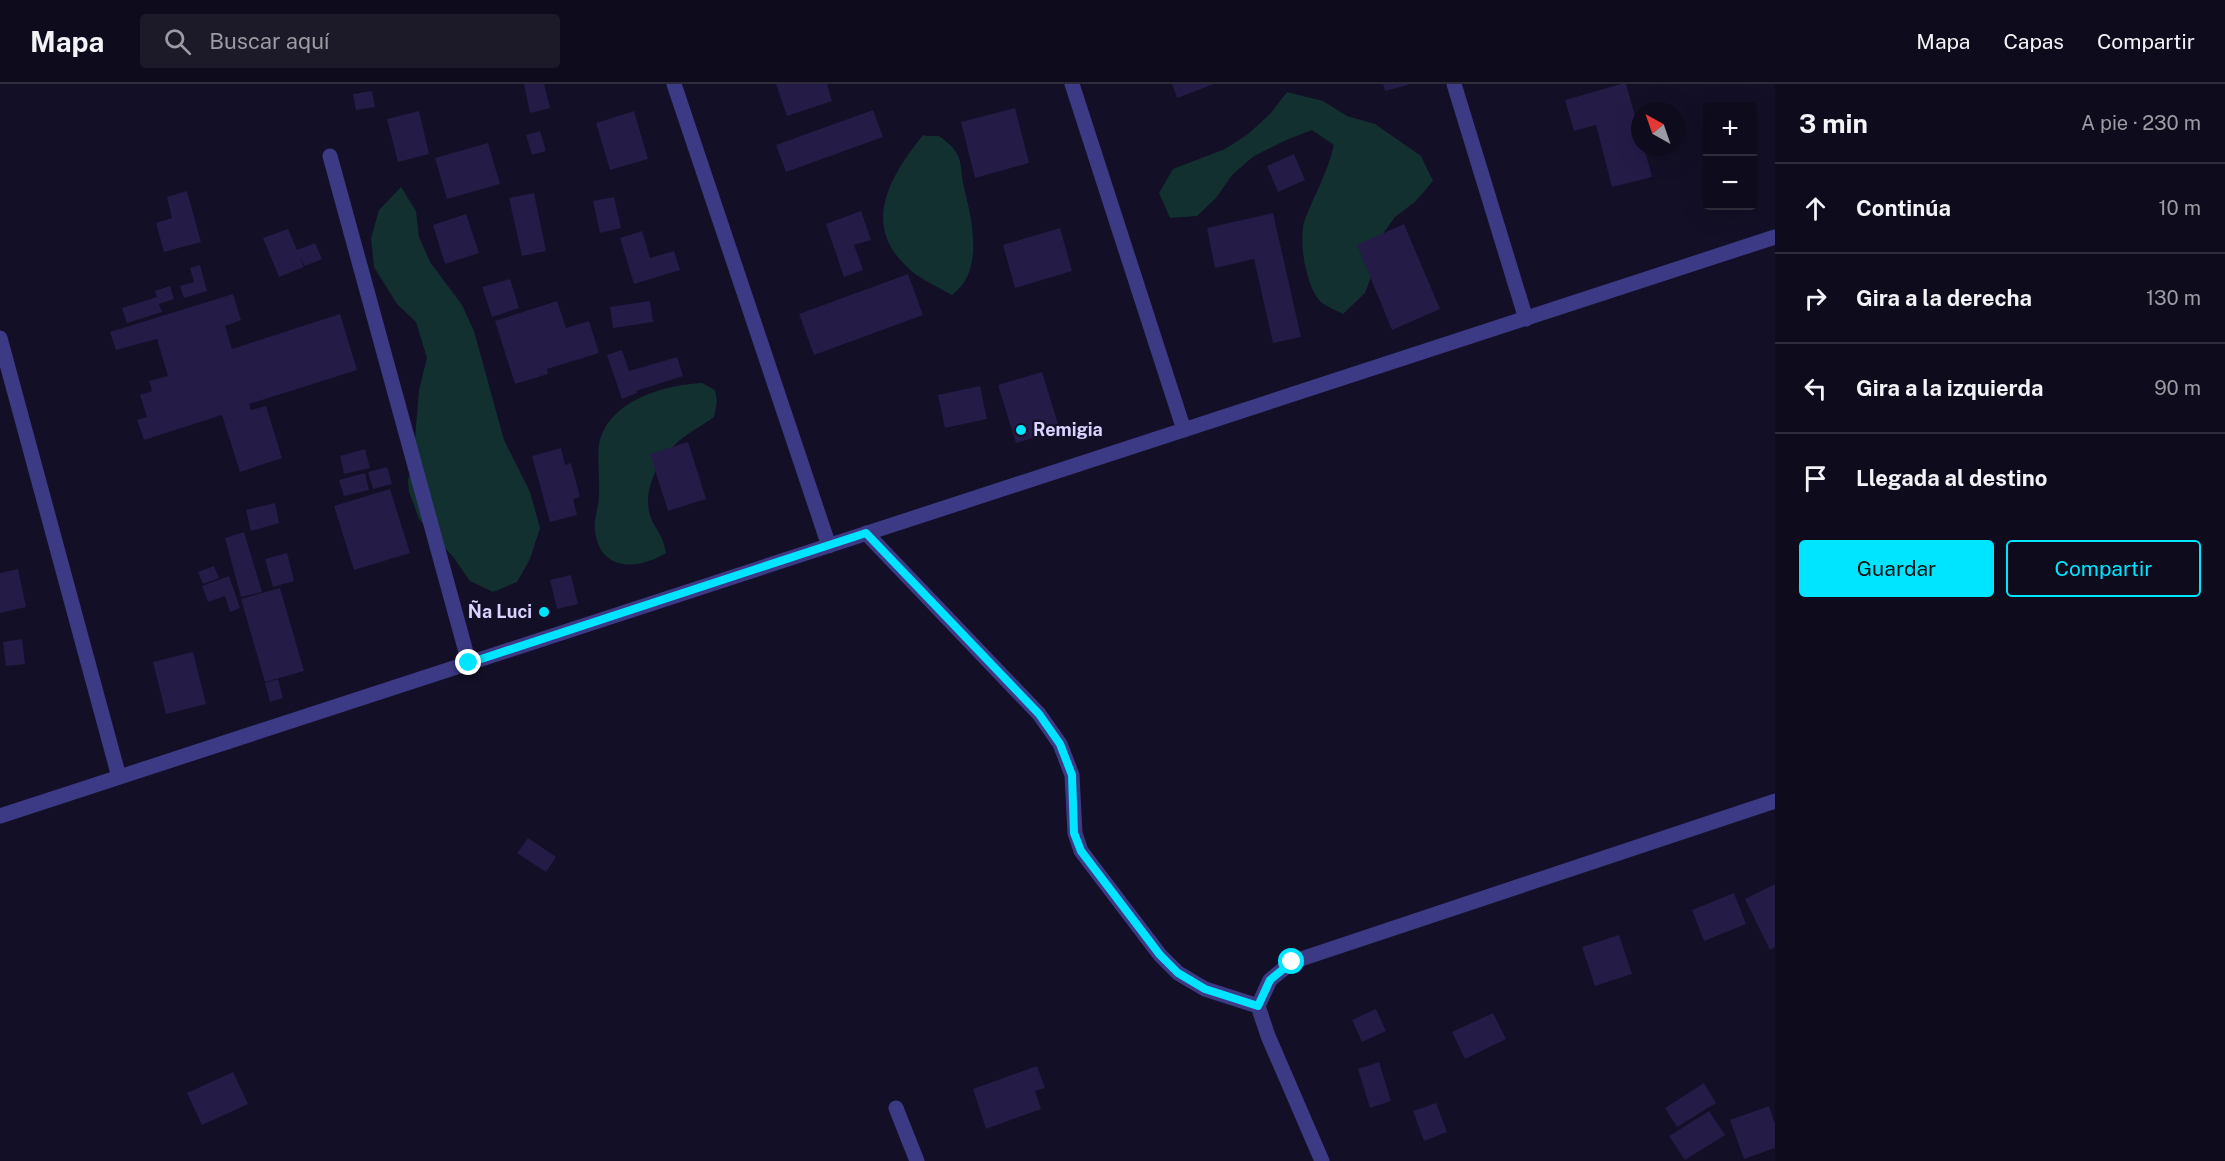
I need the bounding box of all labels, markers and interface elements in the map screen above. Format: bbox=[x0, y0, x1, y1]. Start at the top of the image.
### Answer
search box bbox=[140, 14, 560, 68]
text: Mapa bbox=[30, 25, 104, 58]
icon: search bbox=[161, 25, 194, 58]
text: Buscar aquí bbox=[209, 28, 329, 54]
text: Mapa bbox=[1916, 29, 1970, 54]
text: Capas bbox=[2003, 29, 2064, 54]
text: Compartir bbox=[2097, 29, 2195, 54]
north arrow bbox=[1631, 102, 1685, 156]
map controls bbox=[1703, 102, 1757, 210]
button: + bbox=[1703, 102, 1757, 156]
text: 3 min bbox=[1799, 108, 1868, 139]
text: A pie · 230 m bbox=[2081, 111, 2201, 135]
button: − bbox=[1703, 156, 1757, 210]
icon: ahead bbox=[1799, 192, 1832, 225]
text: Continúa bbox=[1856, 195, 1951, 221]
text: 10 m bbox=[2158, 196, 2201, 220]
icon: right bbox=[1799, 282, 1832, 315]
text: Gira a la derecha bbox=[1856, 285, 2032, 311]
text: 130 m bbox=[2146, 286, 2201, 310]
icon: left bbox=[1799, 372, 1832, 405]
text: Gira a la izquierda bbox=[1856, 375, 2043, 401]
text: 90 m bbox=[2154, 376, 2201, 400]
place label: Remigia bbox=[1033, 419, 1103, 440]
marker: Remigia bbox=[1014, 423, 1028, 437]
icon: arrive bbox=[1799, 462, 1832, 495]
text: Llegada al destino bbox=[1856, 465, 2047, 491]
button: Guardar bbox=[1799, 540, 1994, 597]
button: Compartir bbox=[2006, 540, 2201, 597]
place label: Ña Luci bbox=[468, 600, 532, 622]
marker: Ña Luci bbox=[537, 605, 551, 619]
route end bbox=[455, 649, 481, 675]
route start bbox=[1278, 948, 1304, 974]

